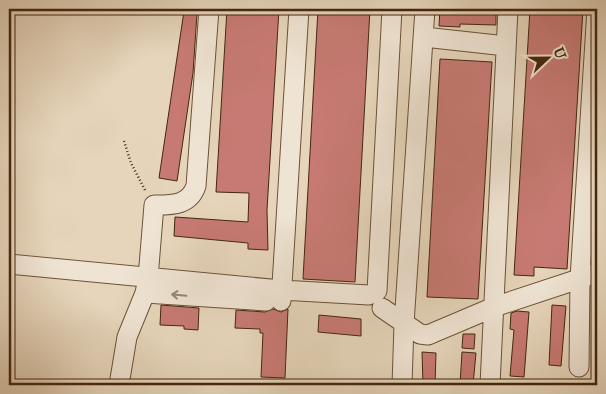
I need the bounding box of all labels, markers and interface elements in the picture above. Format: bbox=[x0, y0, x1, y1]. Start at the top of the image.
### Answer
north arrow bbox=[524, 32, 574, 82]
text: U bbox=[550, 45, 570, 62]
one-way arrow bbox=[171, 290, 187, 300]

